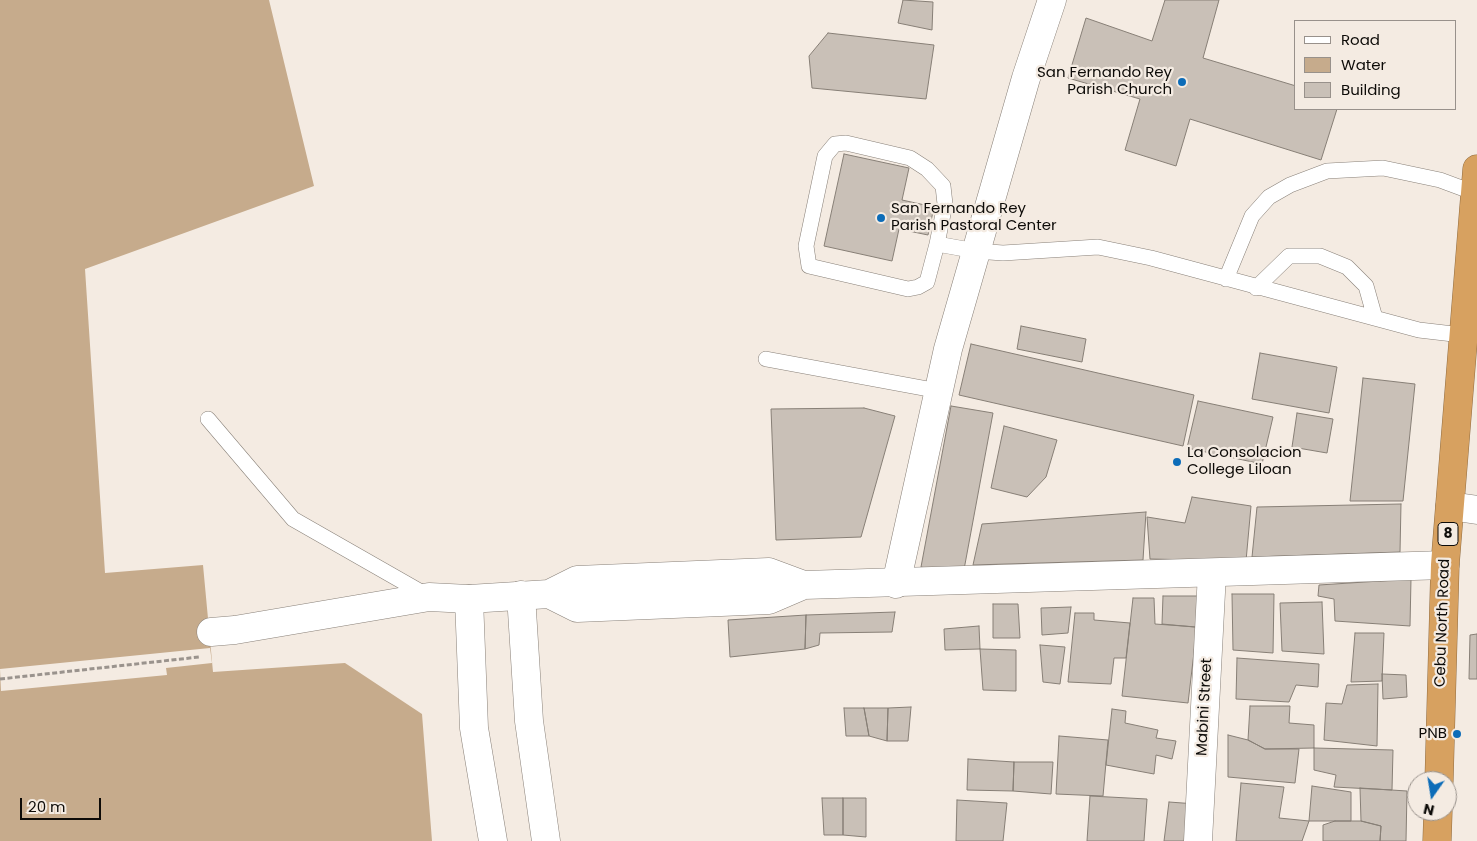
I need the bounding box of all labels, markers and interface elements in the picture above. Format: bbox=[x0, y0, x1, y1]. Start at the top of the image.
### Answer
legend bbox=[1294, 20, 1457, 110]
text: Road bbox=[1341, 29, 1380, 50]
text: Water bbox=[1341, 54, 1386, 75]
place label: San Fernando Rey Parish Church bbox=[1037, 64, 1172, 99]
marker: San Fernando Rey Parish Church bbox=[1176, 76, 1188, 88]
text: Building bbox=[1341, 79, 1401, 100]
place label: San Fernando Rey Parish Pastoral Center bbox=[891, 200, 1057, 235]
marker: San Fernando Rey Parish Pastoral Center bbox=[875, 212, 887, 224]
place label: La Consolacion College Liloan bbox=[1187, 444, 1302, 479]
marker: La Consolacion College Liloan bbox=[1171, 456, 1183, 468]
road number: 8 bbox=[1438, 522, 1458, 546]
street label: Cebu North Road bbox=[1432, 559, 1454, 687]
street label: Mabini Street bbox=[1193, 658, 1217, 756]
place label: PNB bbox=[1419, 725, 1447, 743]
marker: PNB bbox=[1451, 728, 1463, 740]
north arrow bbox=[1407, 771, 1457, 821]
scale bar bbox=[22, 788, 104, 820]
text: 20 m bbox=[28, 796, 66, 817]
text: N bbox=[1421, 799, 1436, 821]

